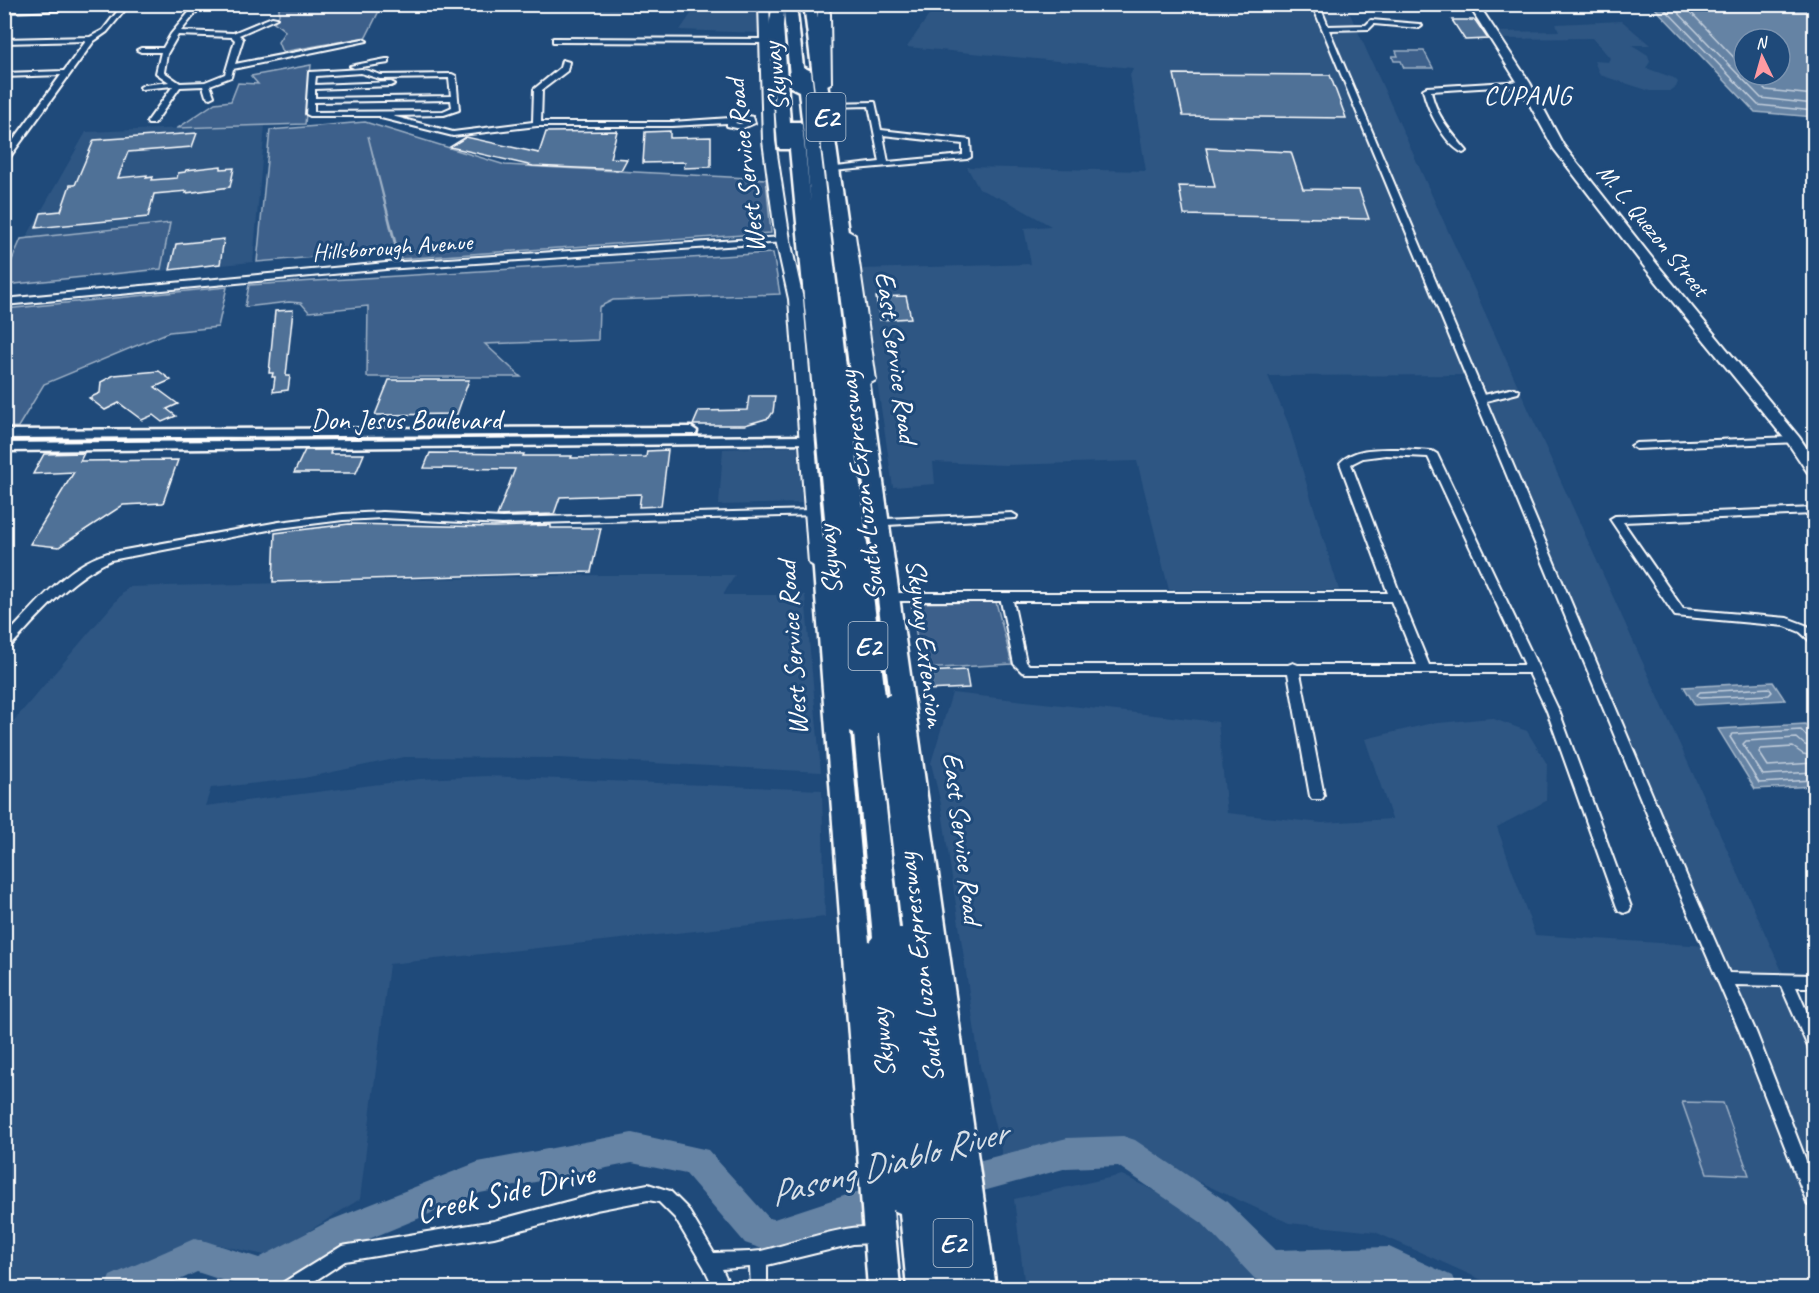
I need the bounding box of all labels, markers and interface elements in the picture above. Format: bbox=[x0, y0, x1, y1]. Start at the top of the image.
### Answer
north arrow bbox=[1732, 27, 1792, 87]
text: N bbox=[1755, 32, 1770, 53]
street label: Skyway bbox=[753, 38, 797, 114]
street label: West Service Road bbox=[716, 73, 773, 255]
district label: CUPANG bbox=[1484, 78, 1574, 112]
road number: E2 bbox=[806, 93, 846, 141]
street label: M. L. Quezon Street bbox=[1590, 158, 1717, 304]
street label: Hillsborough Avenue bbox=[311, 226, 475, 268]
street label: East Service Road bbox=[868, 269, 927, 449]
street label: South Luzon Expressway bbox=[829, 367, 892, 603]
street label: Don Jesus Boulevard bbox=[311, 402, 505, 437]
street label: Skyway bbox=[808, 521, 850, 596]
street label: West Service Road bbox=[768, 555, 816, 737]
street label: Skyway Extension bbox=[898, 557, 954, 730]
road number: E2 bbox=[848, 622, 888, 670]
street label: East Service Road bbox=[935, 750, 991, 930]
street label: South Luzon Expressway bbox=[888, 849, 951, 1085]
street label: Skyway bbox=[861, 1004, 903, 1079]
water label: Pasong Diablo River bbox=[765, 1108, 1017, 1217]
street label: Creek Side Drive bbox=[412, 1151, 600, 1233]
road number: E2 bbox=[934, 1219, 972, 1267]

